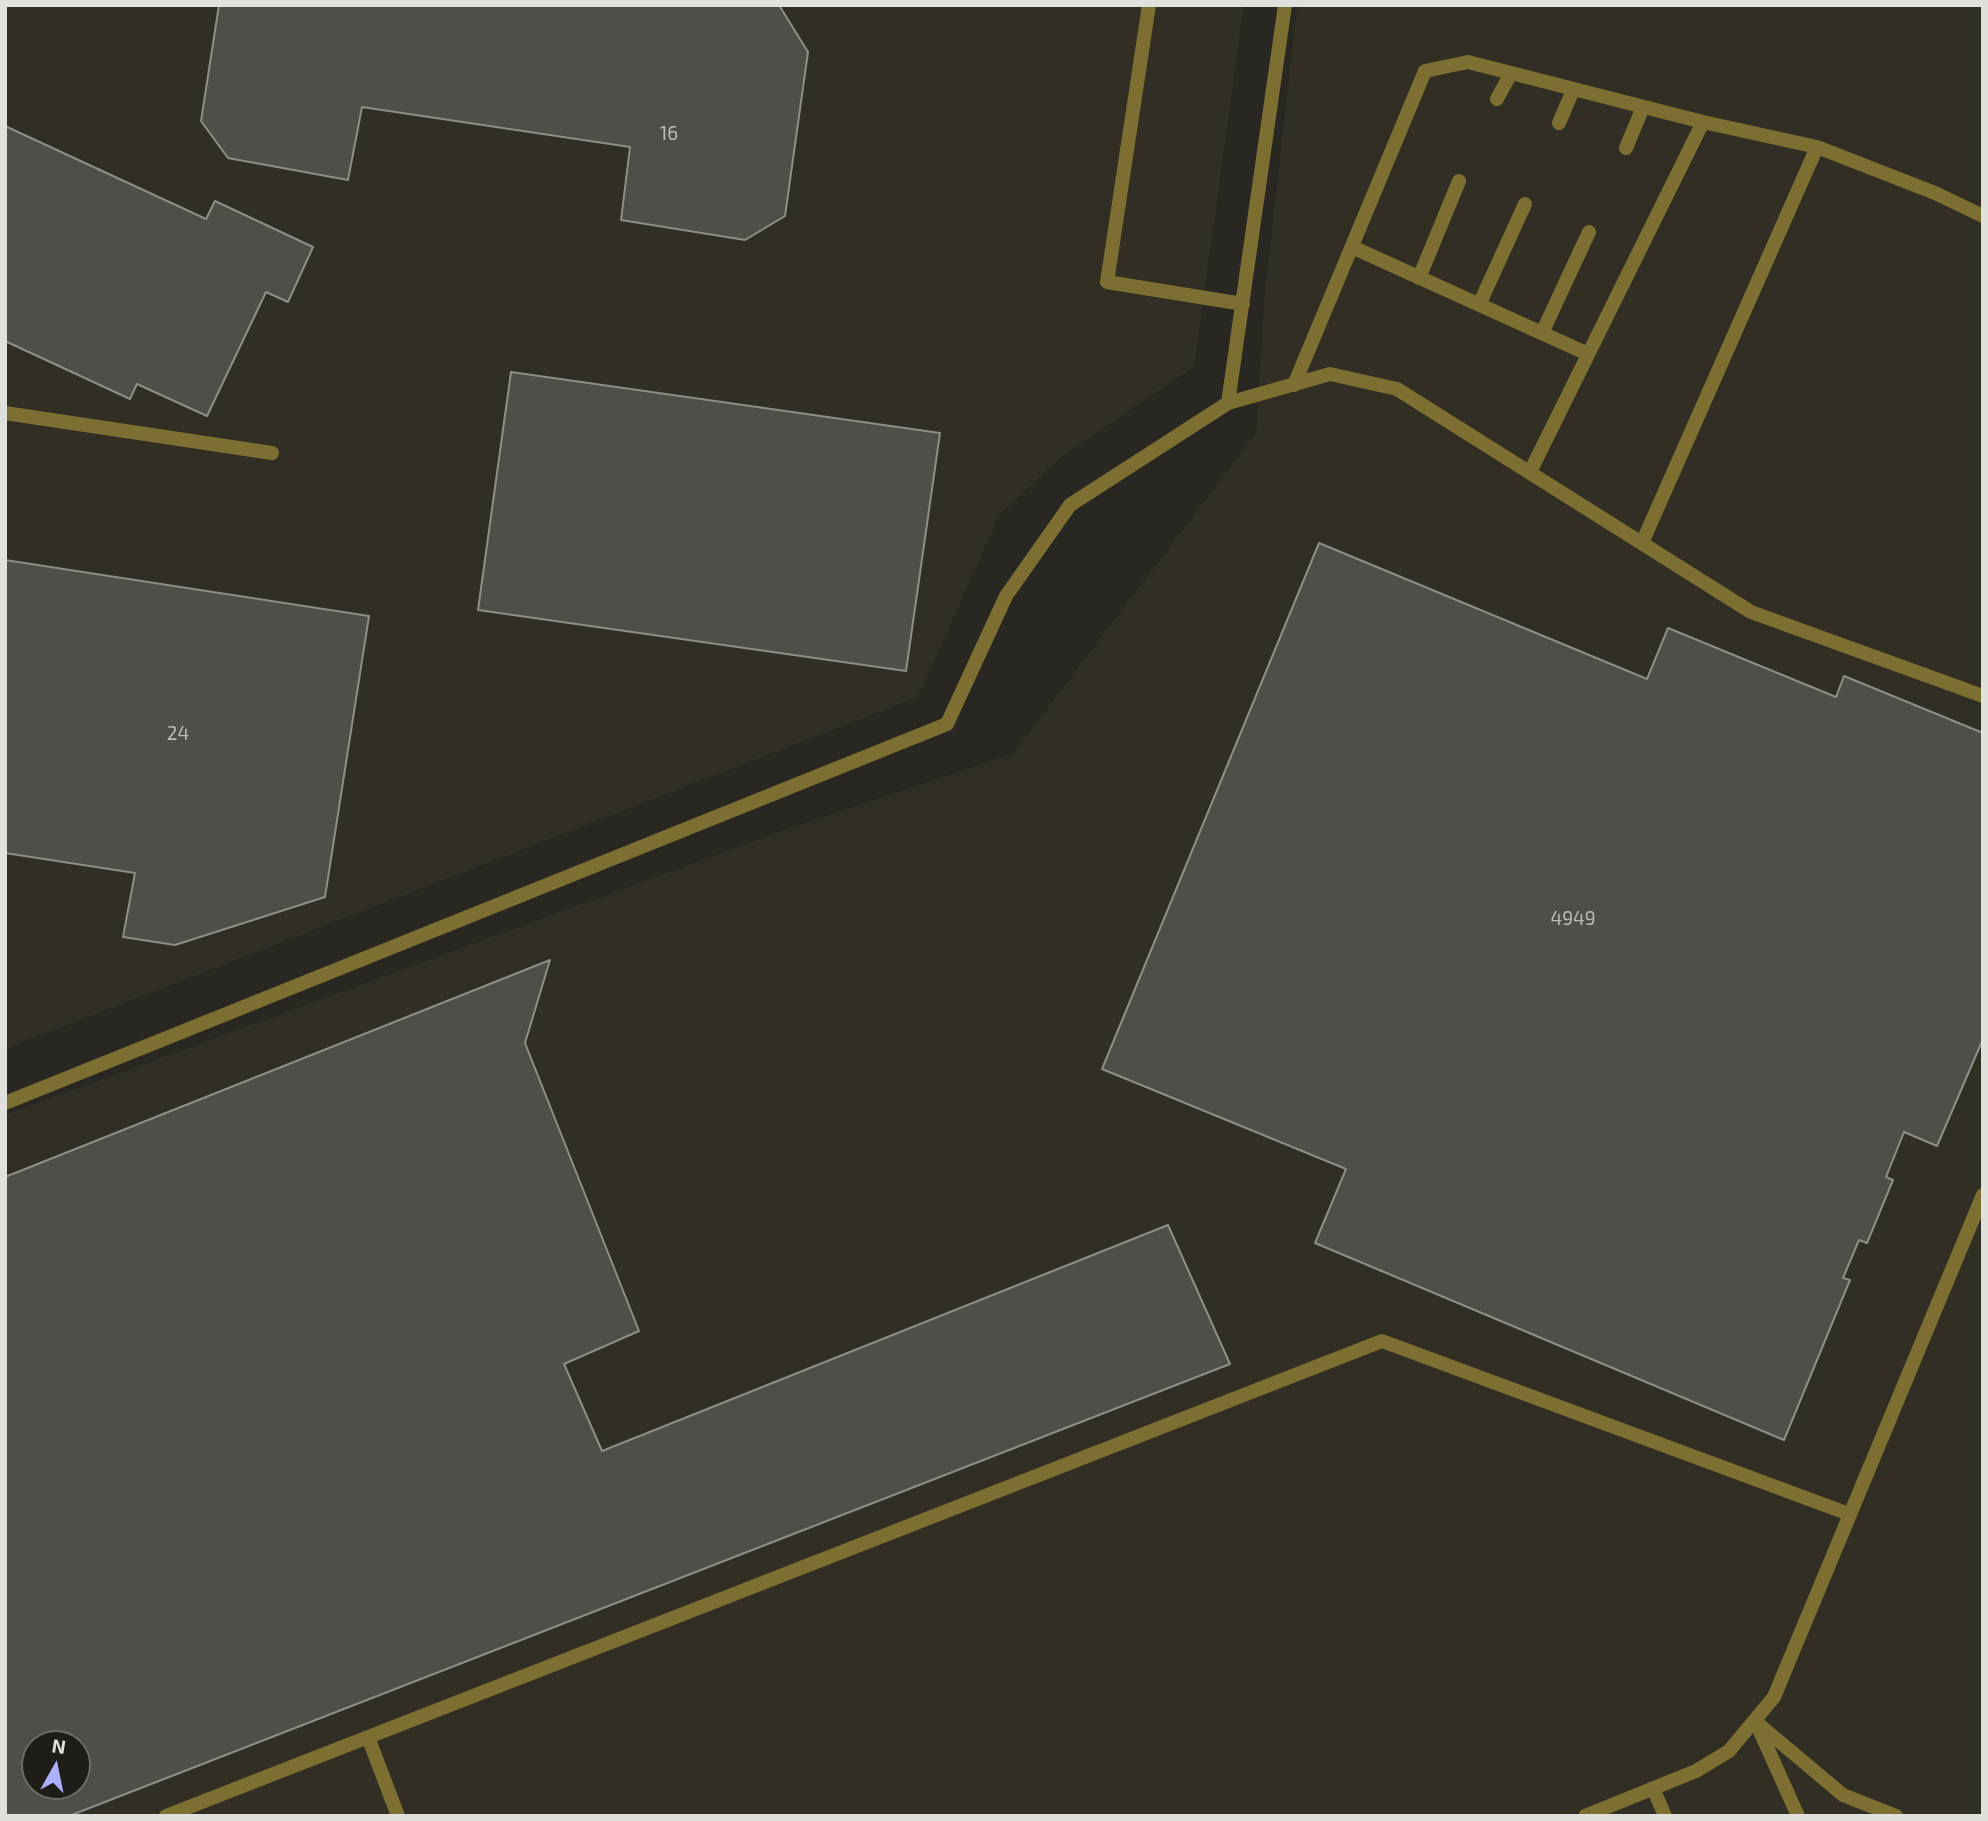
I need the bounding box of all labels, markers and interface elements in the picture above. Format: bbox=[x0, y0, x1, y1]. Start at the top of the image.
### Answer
house number: 16 bbox=[660, 123, 678, 145]
house number: 24 bbox=[167, 723, 189, 745]
house number: 4949 bbox=[1550, 908, 1596, 930]
north arrow bbox=[21, 1730, 91, 1800]
text: N bbox=[50, 1733, 68, 1758]

